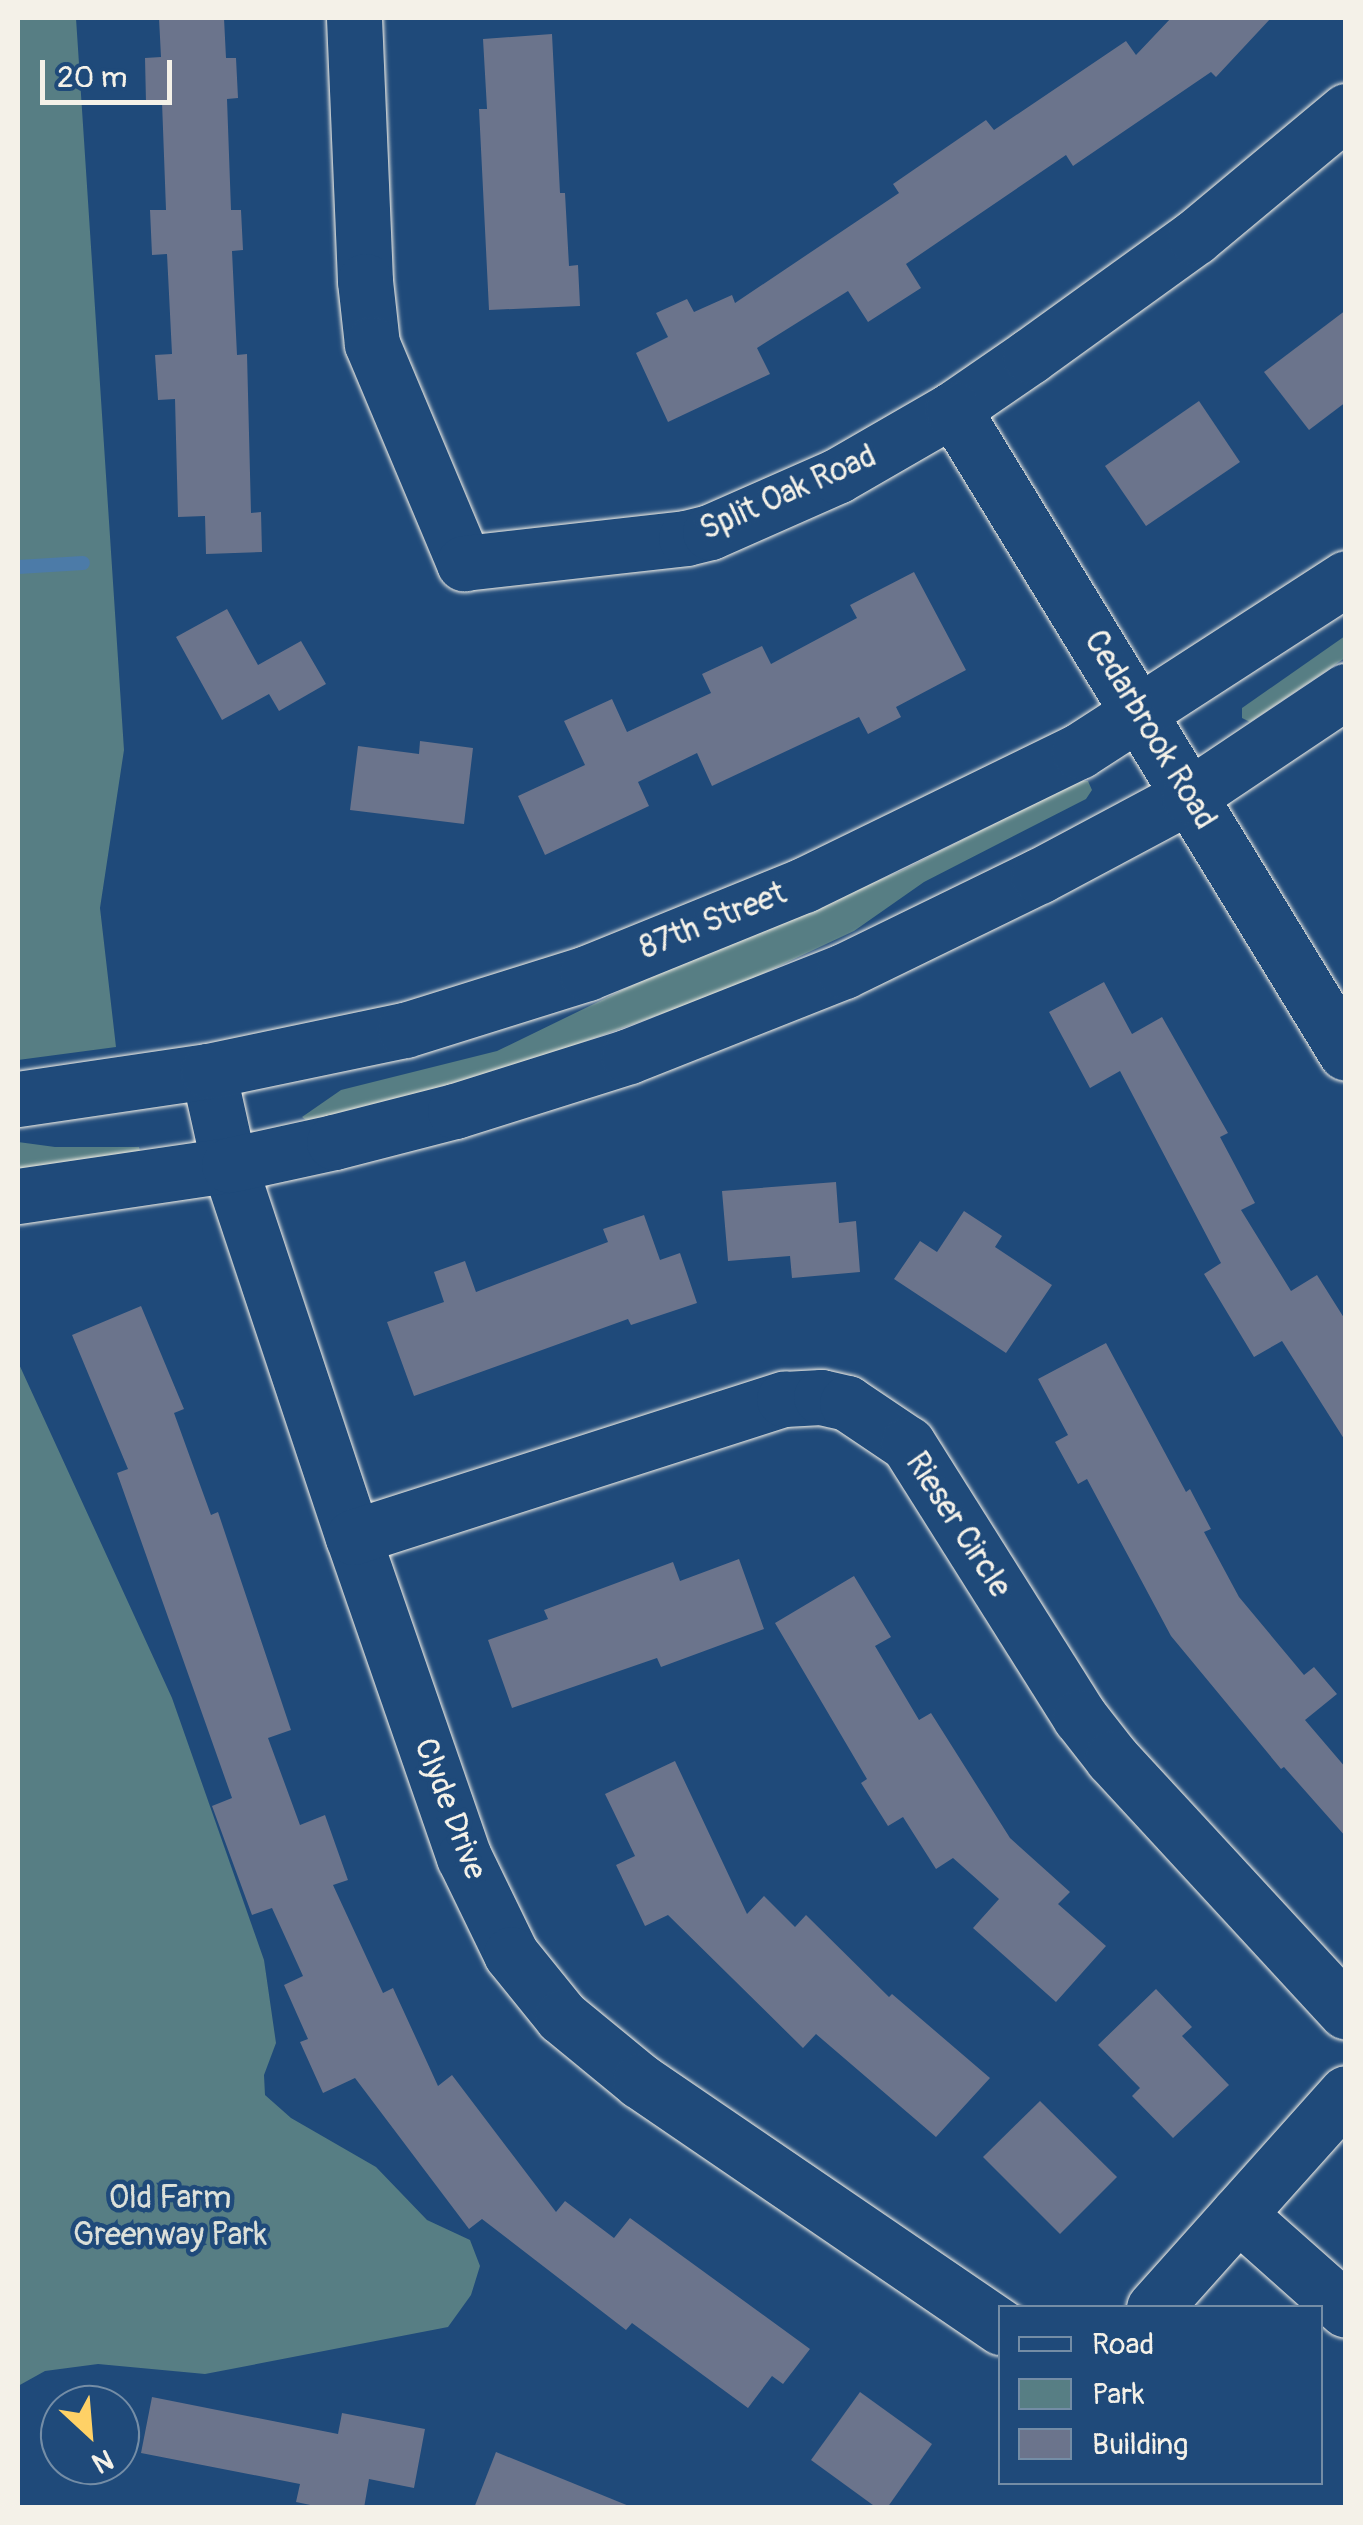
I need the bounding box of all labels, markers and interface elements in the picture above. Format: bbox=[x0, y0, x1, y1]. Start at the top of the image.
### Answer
scale bar bbox=[45, 40, 178, 102]
text: 20 m bbox=[57, 59, 127, 96]
street label: Split Oak Road bbox=[694, 437, 882, 549]
street label: Cedarbrook Road bbox=[1076, 624, 1224, 836]
street label: 87th Street bbox=[634, 874, 792, 968]
street label: Rieser Circle bbox=[897, 1445, 1019, 1605]
street label: Clyde Drive bbox=[406, 1733, 494, 1885]
park label: Old Farm Greenway Park bbox=[73, 2180, 267, 2255]
legend bbox=[998, 2305, 1323, 2485]
text: Road bbox=[1092, 2326, 1154, 2363]
text: Park bbox=[1092, 2376, 1145, 2413]
north arrow bbox=[40, 2385, 140, 2485]
text: Building bbox=[1092, 2426, 1188, 2463]
text: N bbox=[86, 2441, 119, 2480]

